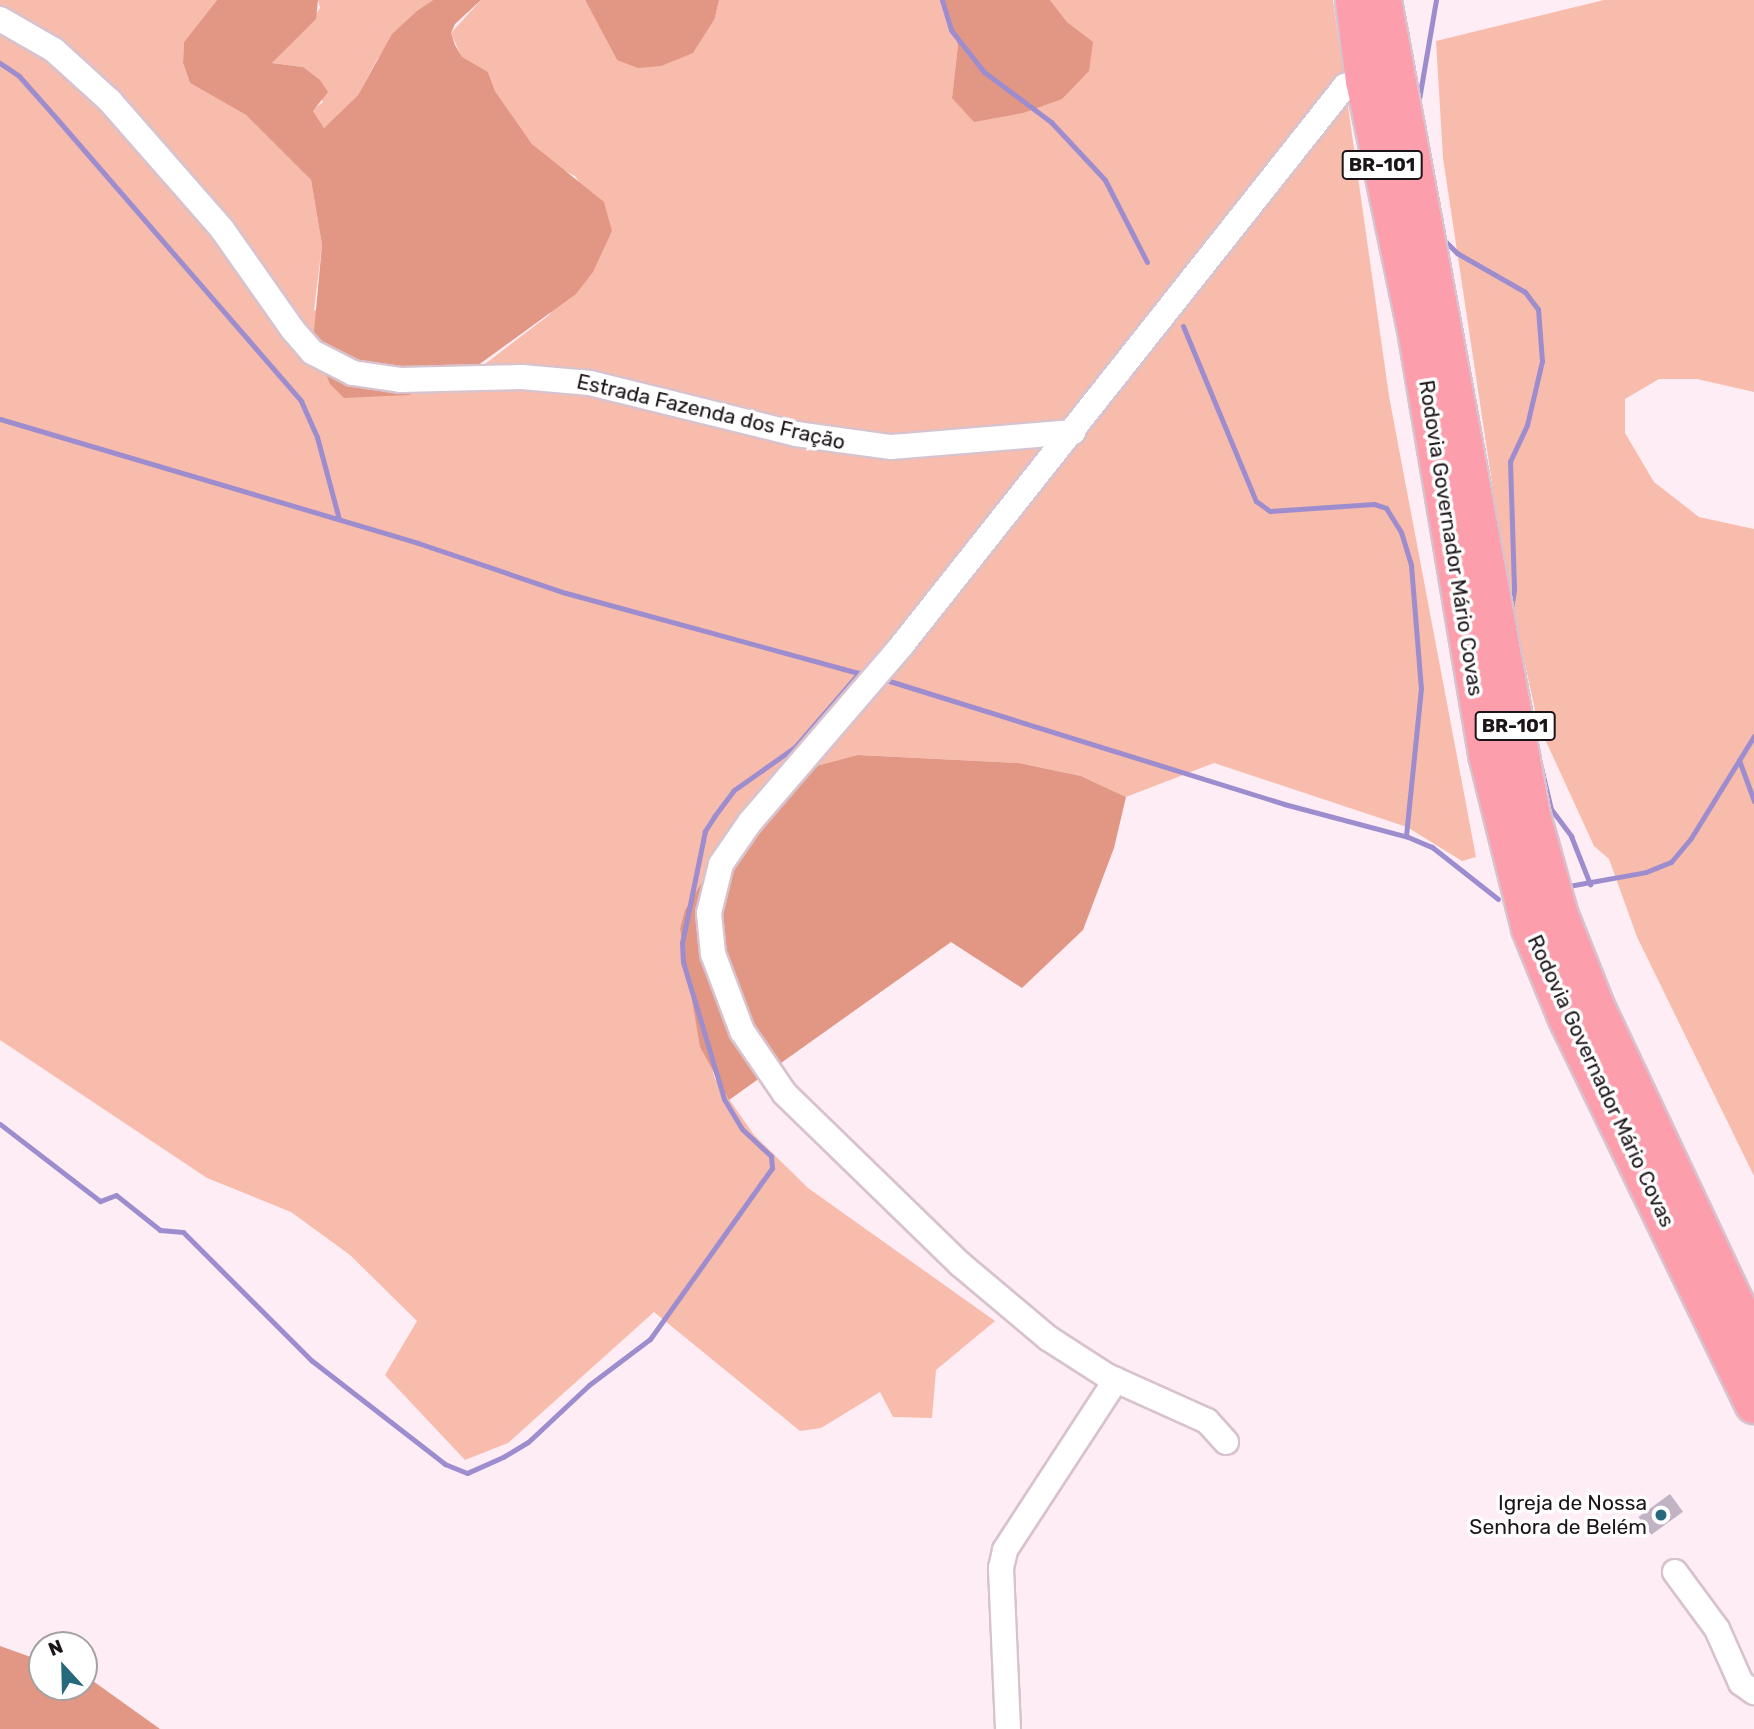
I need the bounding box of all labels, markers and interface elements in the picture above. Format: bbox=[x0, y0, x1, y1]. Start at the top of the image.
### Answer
road number: BR-101 bbox=[1340, 150, 1424, 181]
street label: Estrada Fazenda dos Fração bbox=[574, 369, 848, 455]
street label: Rodovia Governador Mário Covas bbox=[1414, 378, 1488, 698]
road number: BR-101 bbox=[1473, 710, 1557, 741]
street label: Rodovia Governador Mário Covas bbox=[1522, 931, 1680, 1231]
place label: Igreja de Nossa Senhora de Belém bbox=[1469, 1490, 1647, 1540]
marker: Igreja de Nossa Senhora de Belém bbox=[1653, 1507, 1669, 1523]
north arrow bbox=[28, 1631, 98, 1701]
text: N bbox=[45, 1635, 66, 1661]

